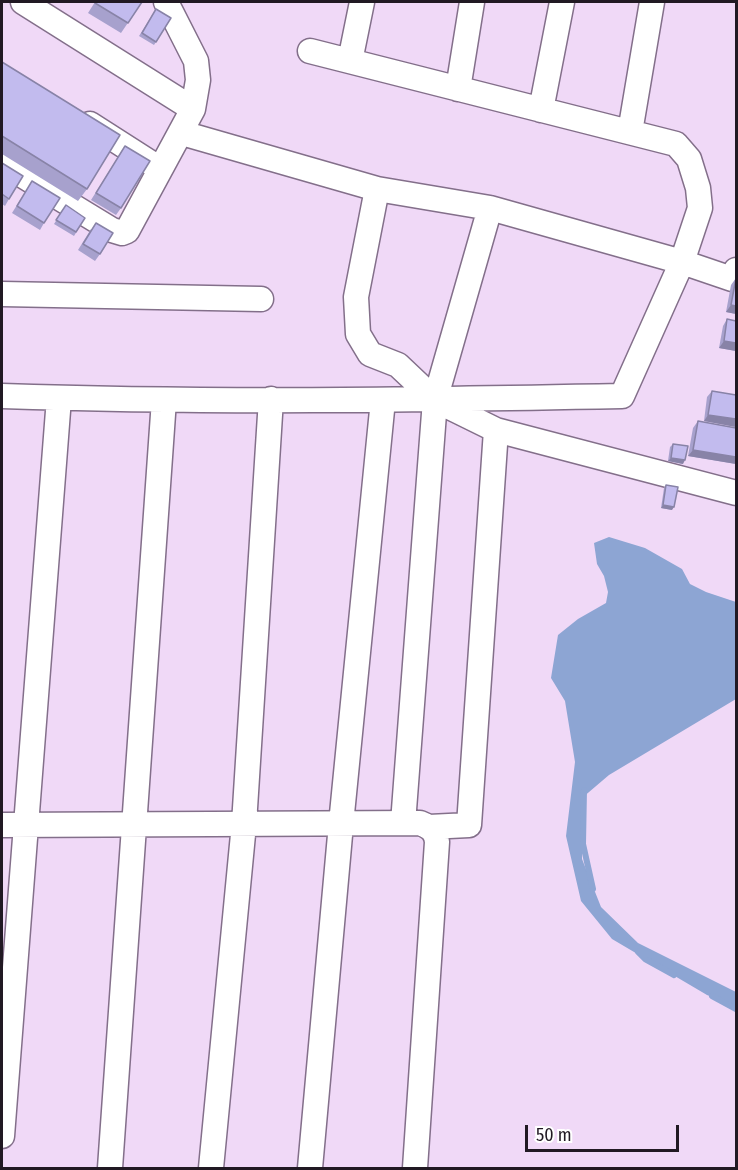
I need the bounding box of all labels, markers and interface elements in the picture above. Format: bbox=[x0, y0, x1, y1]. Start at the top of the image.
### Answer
scale bar bbox=[528, 1113, 682, 1151]
text: 50 m bbox=[536, 1124, 572, 1146]

